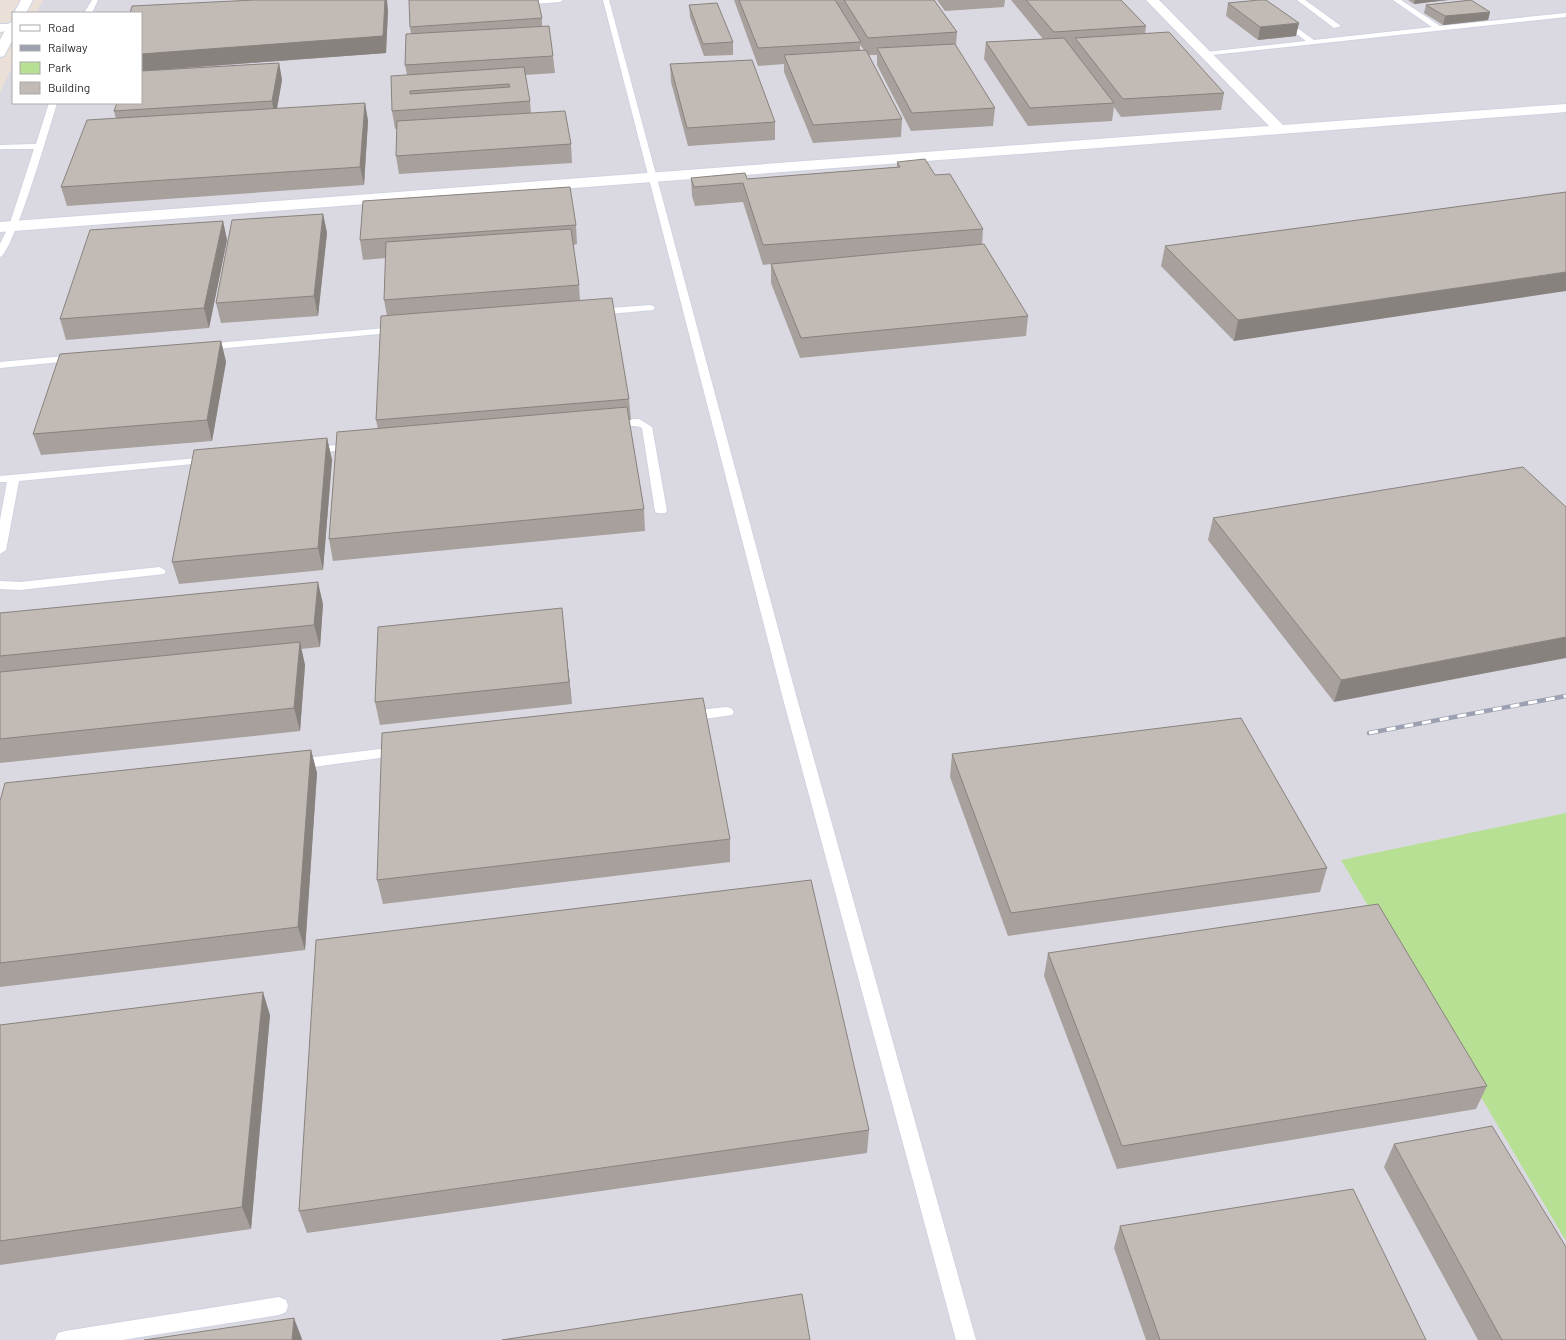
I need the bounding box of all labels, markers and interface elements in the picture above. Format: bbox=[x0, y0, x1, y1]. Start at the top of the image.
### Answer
legend bbox=[12, 12, 142, 104]
text: Road bbox=[48, 20, 75, 34]
text: Railway bbox=[48, 40, 88, 54]
text: Park bbox=[48, 60, 72, 74]
text: Building bbox=[48, 80, 90, 94]

